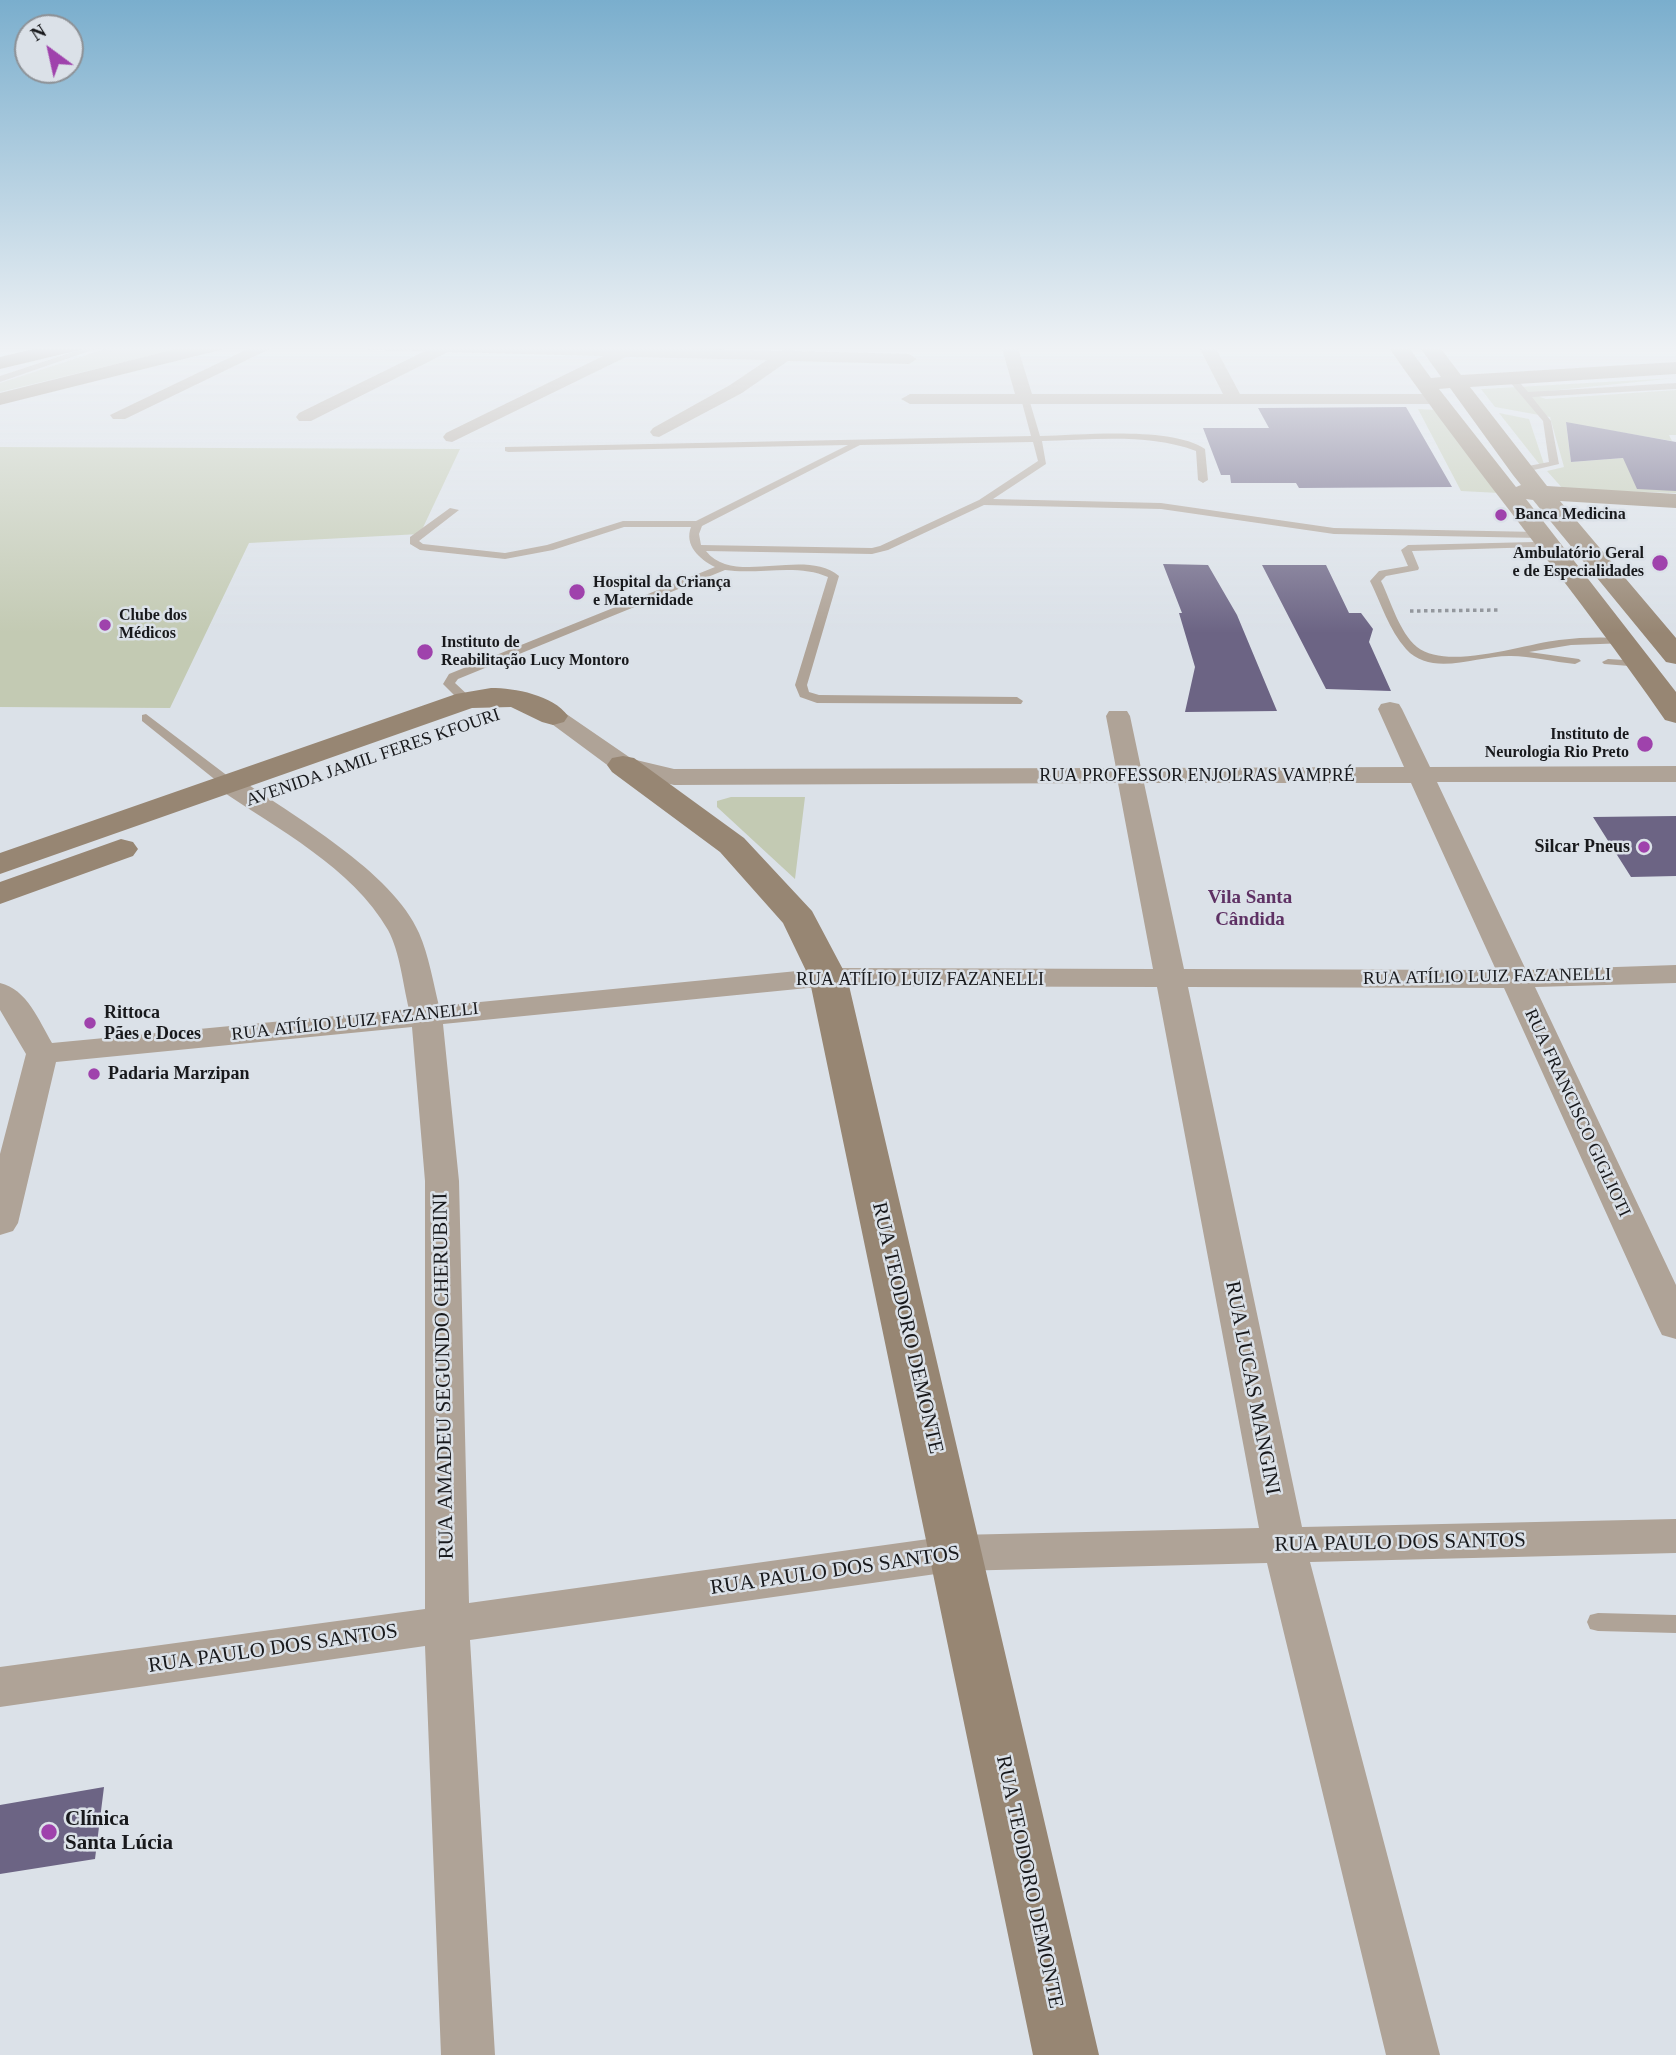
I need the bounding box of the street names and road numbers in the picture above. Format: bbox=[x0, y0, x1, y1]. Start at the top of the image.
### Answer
street label: AVENIDA JAMIL FERES KFOURI bbox=[243, 704, 503, 812]
street label: RUA PROFESSOR ENJOLRAS VAMPRÉ bbox=[1039, 765, 1355, 787]
street label: RUA ATÍLIO LUIZ FAZANELLI bbox=[1363, 964, 1611, 990]
street label: RUA ATÍLIO LUIZ FAZANELLI bbox=[796, 969, 1044, 991]
street label: RUA ATÍLIO LUIZ FAZANELLI bbox=[230, 998, 480, 1046]
street label: RUA FRANCISCO GIGLIOTI bbox=[1519, 1006, 1635, 1220]
street label: RUA AMADEU SEGUNDO CHERUBINI bbox=[428, 1192, 460, 1560]
street label: RUA TEODORO DEMONTE bbox=[866, 1200, 948, 1456]
street label: RUA LUCAS MANGINI bbox=[1219, 1279, 1285, 1497]
street label: RUA PAULO DOS SANTOS bbox=[1274, 1528, 1526, 1558]
street label: RUA PAULO DOS SANTOS bbox=[709, 1541, 961, 1601]
street label: RUA PAULO DOS SANTOS bbox=[147, 1619, 399, 1679]
street label: RUA TEODORO DEMONTE bbox=[990, 1753, 1068, 2011]

